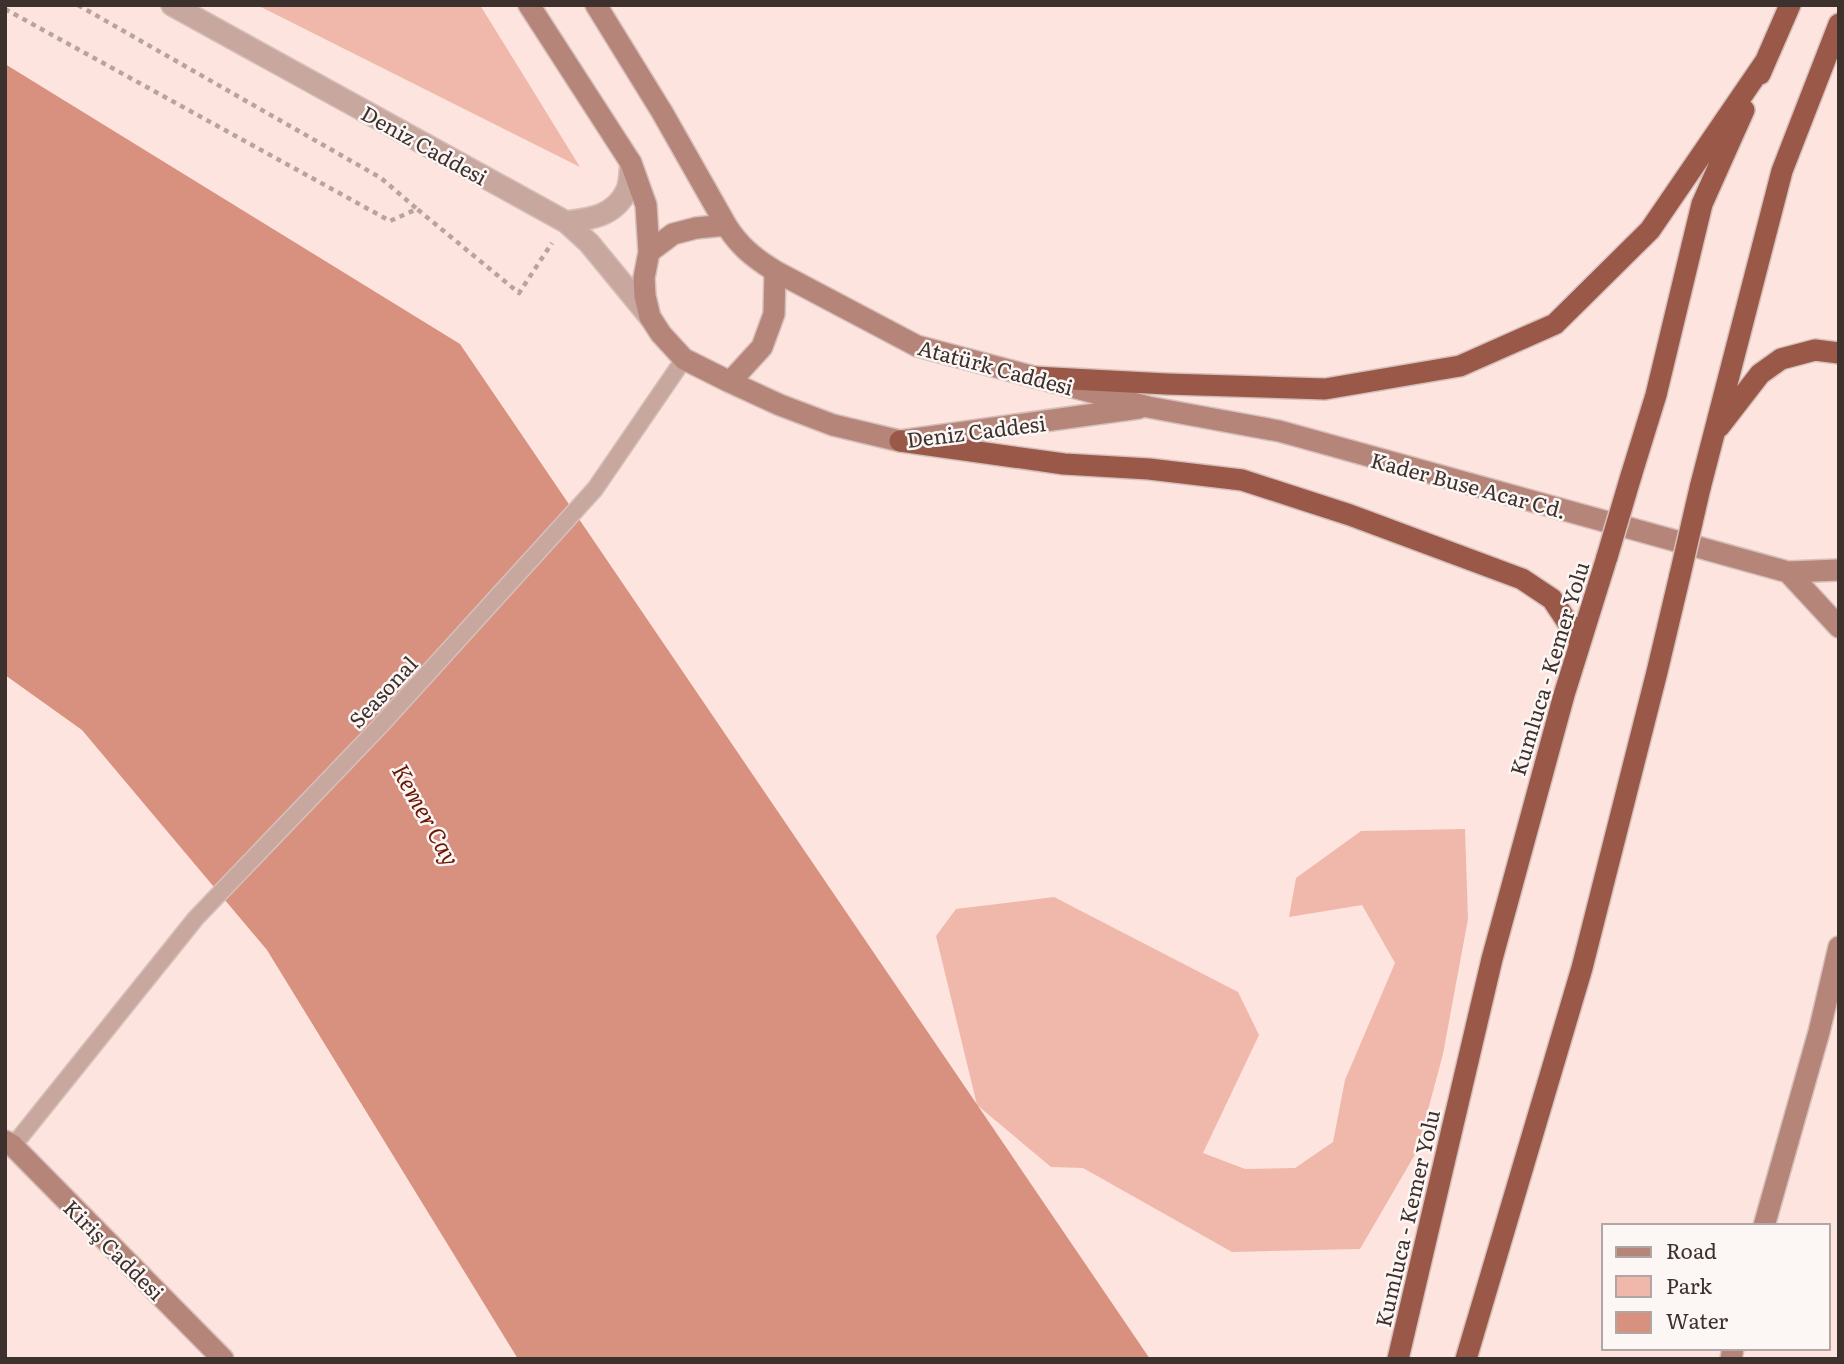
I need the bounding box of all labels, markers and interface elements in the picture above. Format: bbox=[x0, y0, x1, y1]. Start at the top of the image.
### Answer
street label: Deniz Caddesi bbox=[356, 96, 494, 192]
street label: Atatürk Caddesi bbox=[915, 330, 1077, 402]
street label: Deniz Caddesi bbox=[905, 406, 1047, 454]
street label: Kader Buse Acar Cd. bbox=[1368, 443, 1570, 525]
street label: Kumluca - Kemer Yolu bbox=[1501, 557, 1595, 779]
street label: Seasonal bbox=[341, 648, 423, 734]
water label: Kemer Cay bbox=[385, 757, 469, 871]
street label: Kumluca - Kemer Yolu bbox=[1366, 1106, 1446, 1330]
street label: Kiriş Caddesi bbox=[58, 1192, 172, 1306]
legend bbox=[1602, 1224, 1830, 1350]
text: Road bbox=[1666, 1234, 1717, 1265]
text: Park bbox=[1666, 1269, 1712, 1300]
text: Water bbox=[1666, 1304, 1728, 1335]

